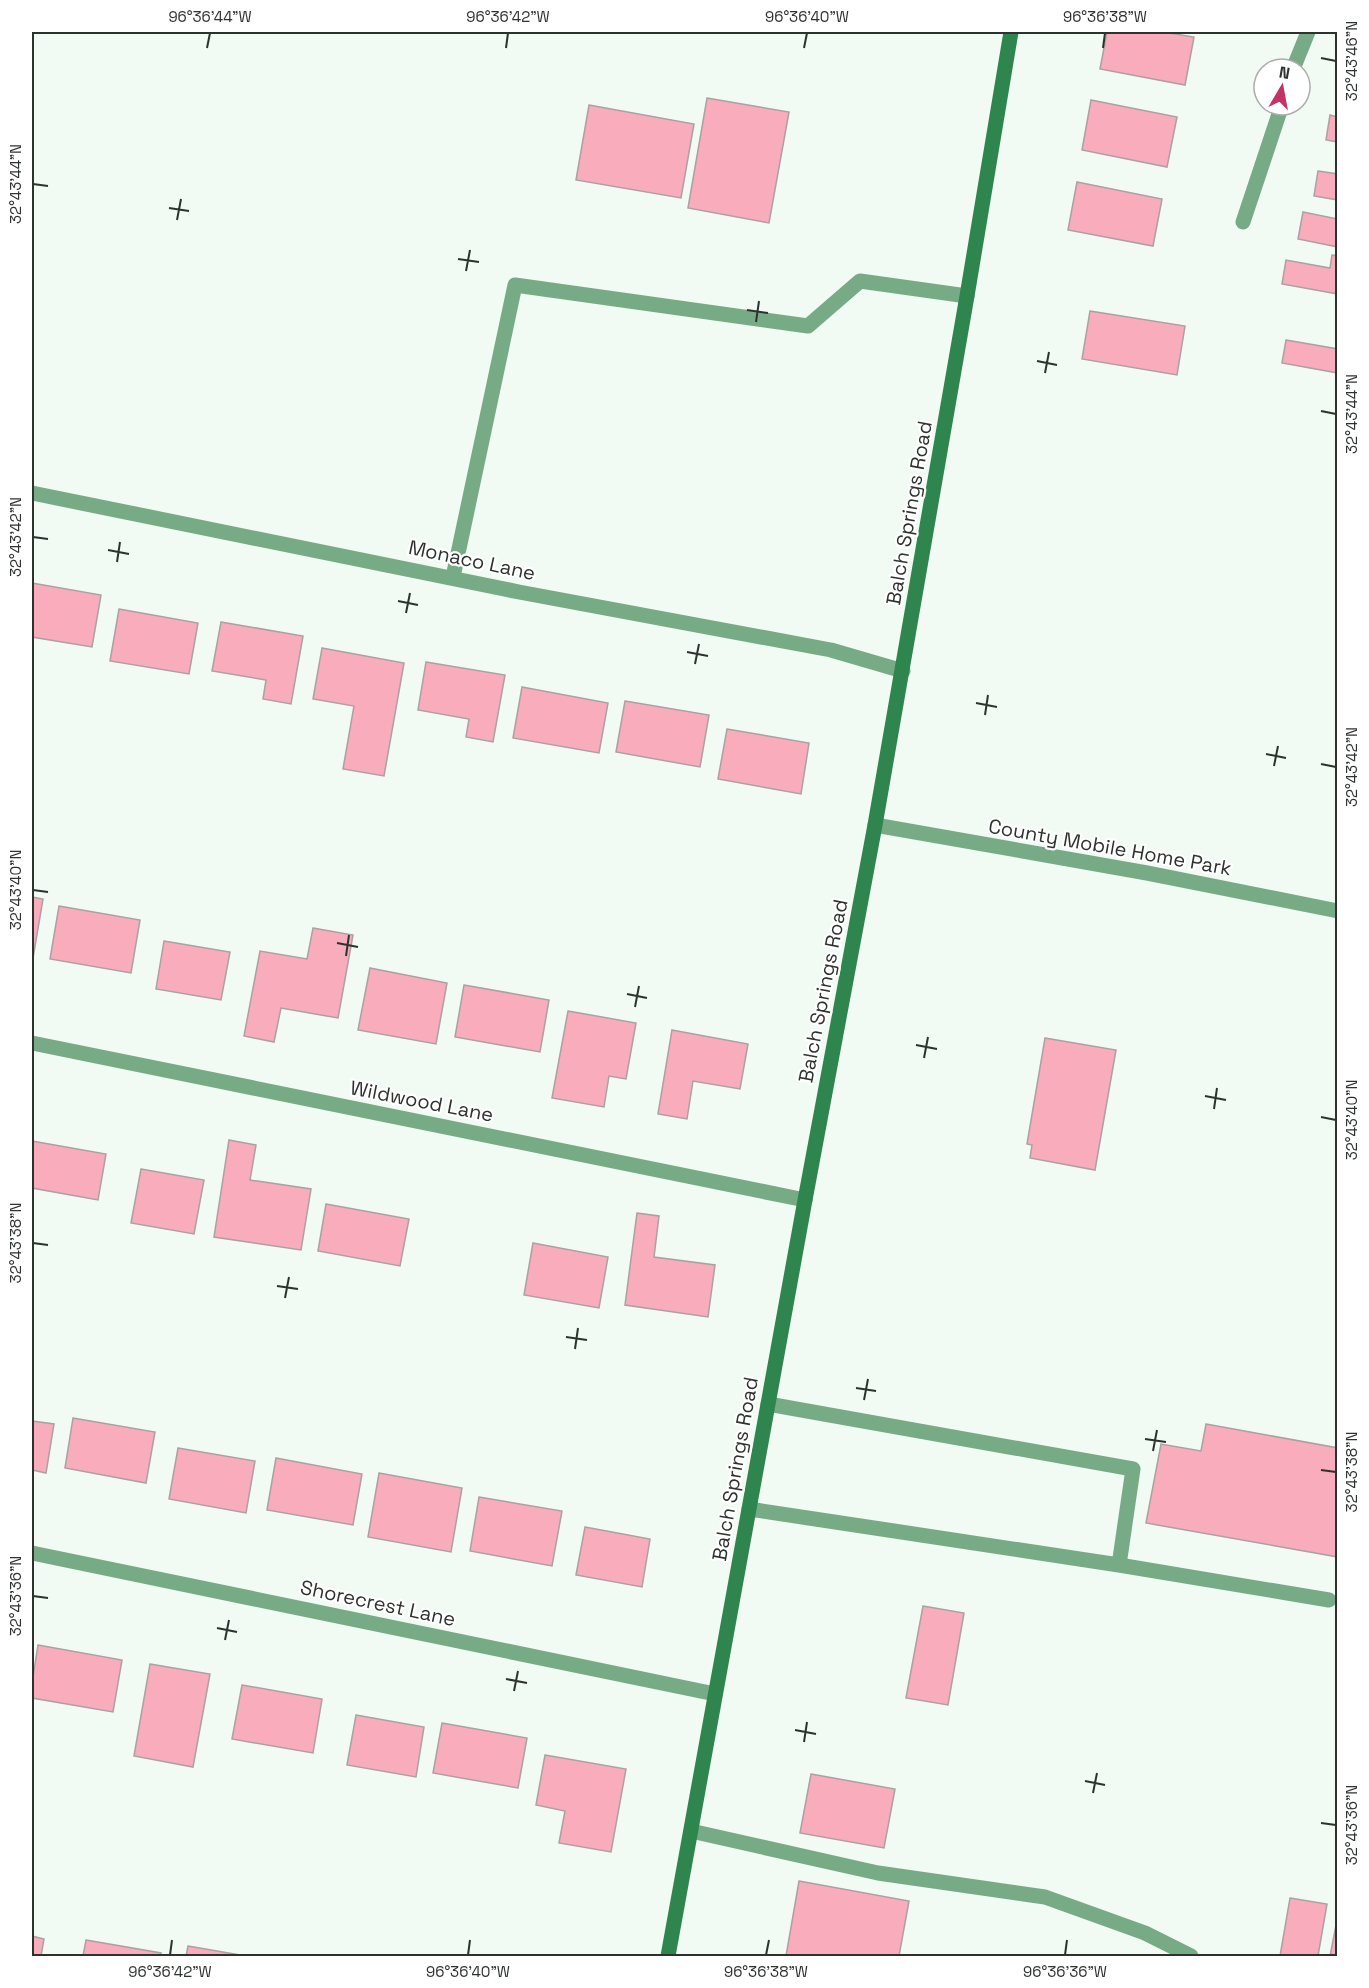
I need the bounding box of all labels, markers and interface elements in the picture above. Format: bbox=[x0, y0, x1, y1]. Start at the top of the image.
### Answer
text: 96°36'44"W bbox=[168, 7, 252, 26]
text: 96°36'42"W bbox=[466, 7, 550, 26]
text: 96°36'40"W bbox=[765, 7, 849, 26]
text: 96°36'38"W bbox=[1063, 7, 1147, 26]
text: 32°43'46"N bbox=[1342, 21, 1361, 101]
north arrow bbox=[1252, 57, 1312, 117]
text: N bbox=[1277, 61, 1292, 84]
text: 32°43'44"N bbox=[6, 144, 25, 224]
text: 32°43'44"N bbox=[1342, 374, 1361, 454]
street label: Balch Springs Road bbox=[880, 419, 938, 607]
text: 32°43'42"N bbox=[6, 497, 25, 577]
street label: Monaco Lane bbox=[406, 534, 538, 586]
text: 32°43'42"N bbox=[1342, 727, 1361, 807]
street label: County Mobile Home Park bbox=[986, 813, 1234, 881]
text: 32°43'40"N bbox=[6, 850, 25, 930]
street label: Balch Springs Road bbox=[792, 897, 854, 1085]
street label: Wildwood Lane bbox=[348, 1074, 496, 1128]
text: 32°43'40"N bbox=[1342, 1080, 1361, 1160]
text: 32°43'38"N bbox=[6, 1203, 25, 1283]
street label: Balch Springs Road bbox=[706, 1375, 764, 1563]
text: 32°43'38"N bbox=[1342, 1432, 1361, 1512]
text: 32°43'36"N bbox=[6, 1556, 25, 1636]
street label: Shorecrest Lane bbox=[298, 1574, 458, 1632]
text: 32°43'36"N bbox=[1342, 1785, 1361, 1865]
text: 96°36'42"W bbox=[128, 1962, 212, 1981]
text: 96°36'40"W bbox=[426, 1962, 510, 1981]
text: 96°36'38"W bbox=[724, 1962, 808, 1981]
text: 96°36'36"W bbox=[1023, 1962, 1107, 1981]

